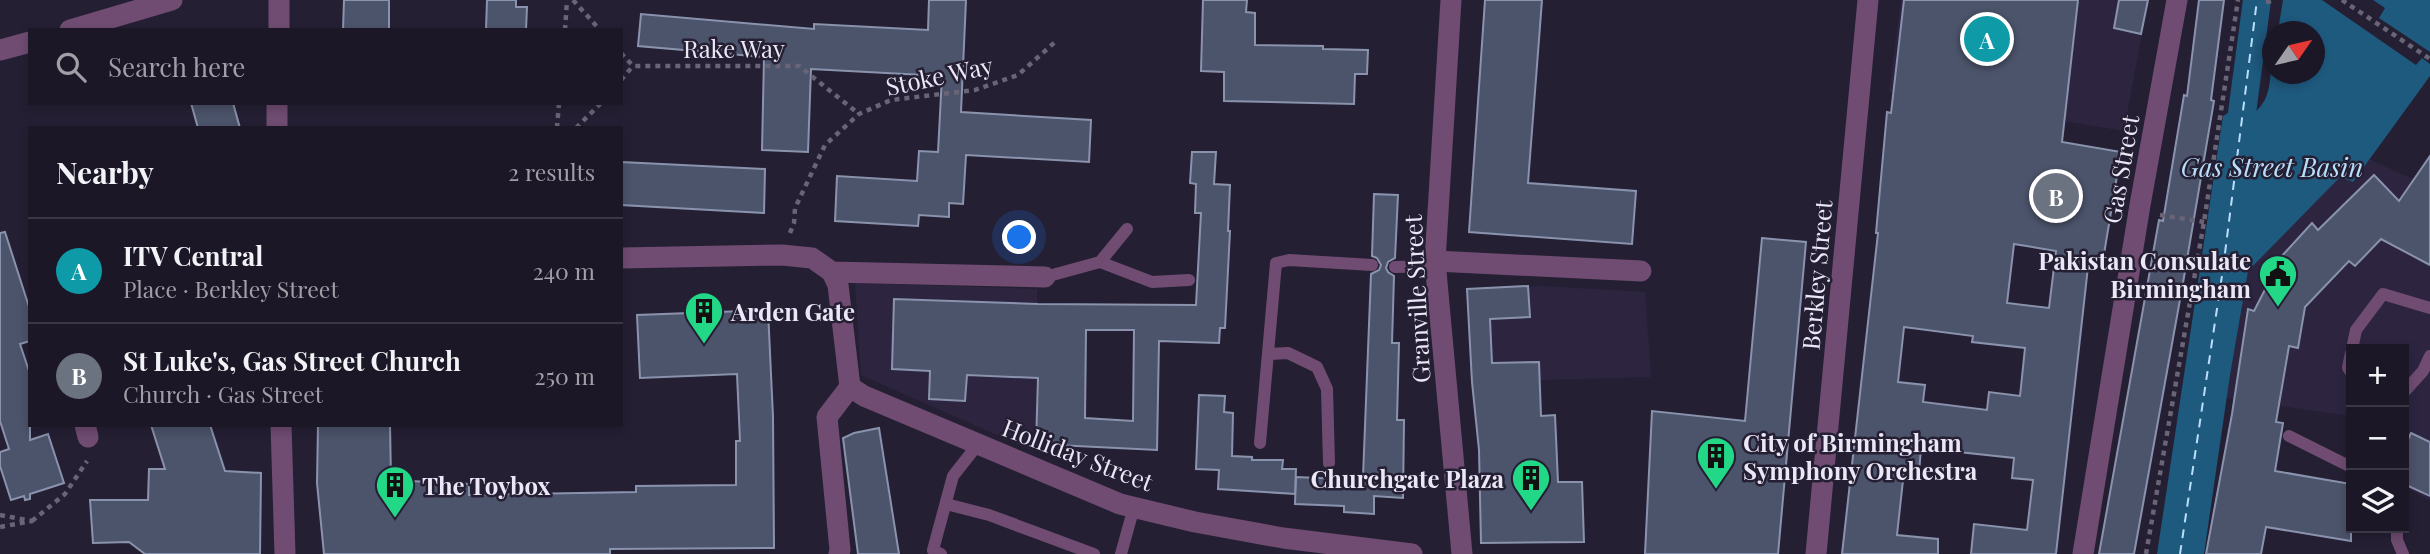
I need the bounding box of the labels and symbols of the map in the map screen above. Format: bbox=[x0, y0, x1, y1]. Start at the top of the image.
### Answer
pin: A bbox=[1964, 13, 2010, 65]
north arrow bbox=[2262, 21, 2325, 84]
street label: Rake Way bbox=[683, 32, 785, 64]
street label: Stoke Way bbox=[883, 48, 995, 102]
street label: Gas Street bbox=[2095, 112, 2145, 226]
water label: Gas Street Basin bbox=[2181, 149, 2363, 184]
pin: B bbox=[2033, 170, 2079, 222]
street label: Berkley Street bbox=[1794, 198, 1839, 351]
street label: Granville Street bbox=[1396, 214, 1436, 384]
your location bbox=[1002, 220, 1036, 254]
place label: Pakistan Consulate Birmingham bbox=[2038, 244, 2251, 304]
public building icon: Pakistan Consulate Birmingham bbox=[2257, 253, 2299, 308]
building icon: Arden Gate bbox=[683, 290, 725, 345]
place label: Arden Gate bbox=[730, 295, 855, 327]
street label: Holliday Street bbox=[998, 411, 1158, 498]
place label: City of Birmingham Symphony Orchestra bbox=[1743, 426, 1978, 486]
building icon: City of Birmingham Symphony Orchestra bbox=[1695, 435, 1737, 490]
building icon: Churchgate Plaza bbox=[1510, 457, 1552, 512]
place label: Churchgate Plaza bbox=[1310, 462, 1505, 494]
building icon: The Toybox bbox=[374, 464, 416, 519]
place label: The Toybox bbox=[422, 469, 551, 501]

